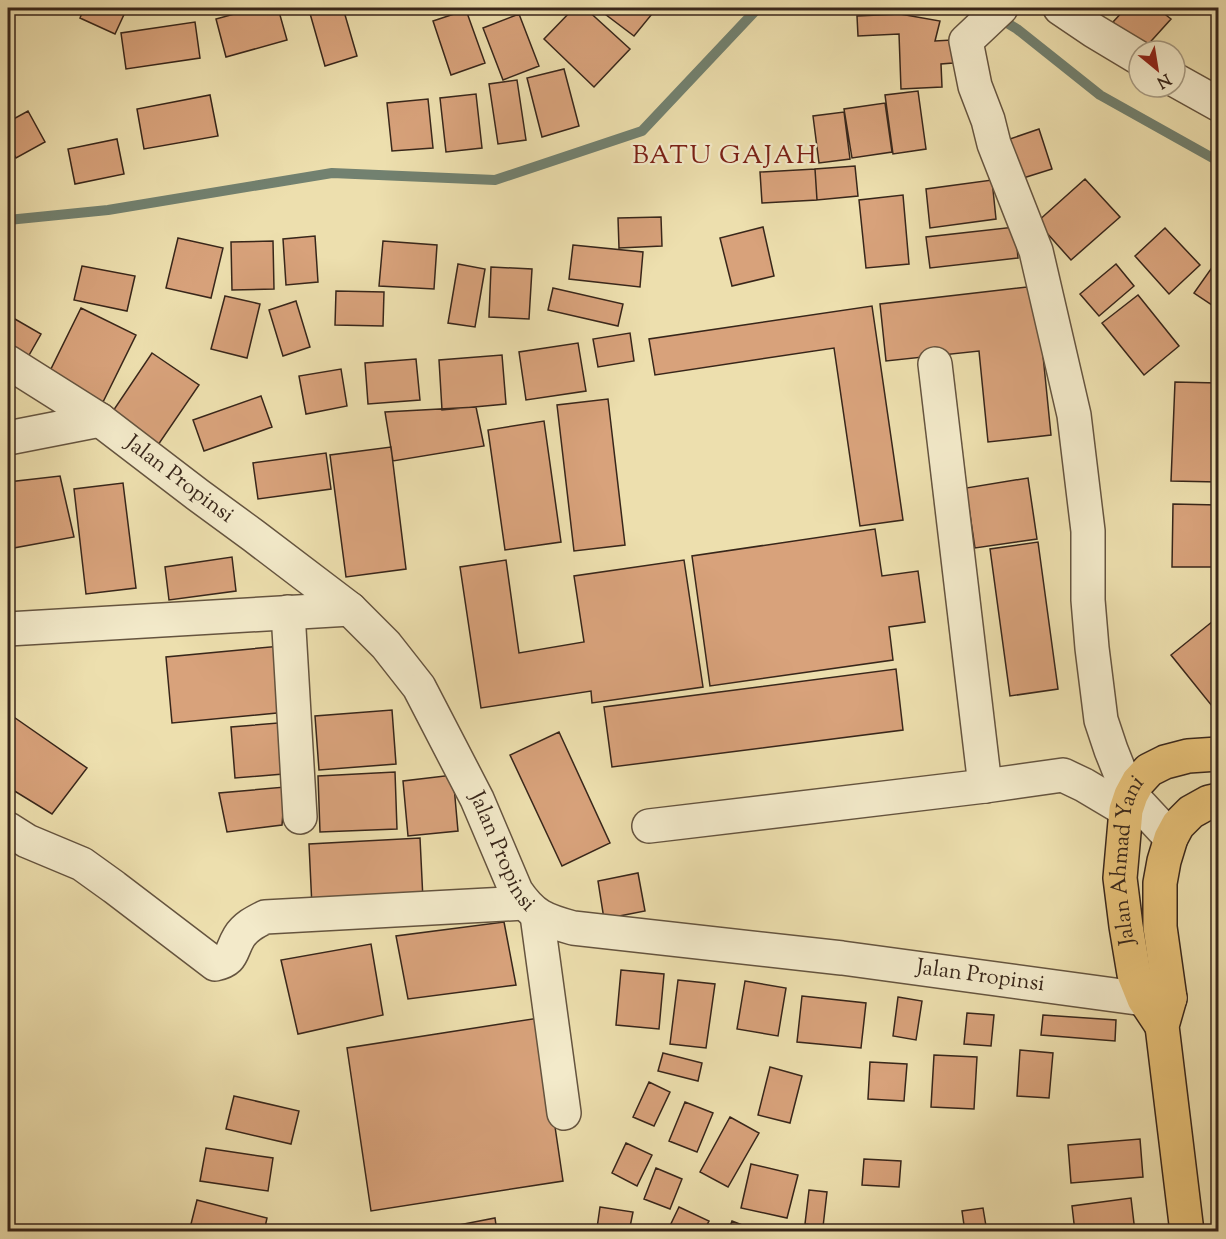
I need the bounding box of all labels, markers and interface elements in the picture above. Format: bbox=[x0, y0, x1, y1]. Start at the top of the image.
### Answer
north arrow bbox=[1127, 39, 1187, 99]
text: N bbox=[1152, 67, 1175, 93]
district label: BATU GAJAH bbox=[632, 138, 818, 175]
street label: Jalan Propinsi bbox=[117, 428, 240, 532]
street label: Jalan Ahmad Yani bbox=[1104, 768, 1152, 948]
street label: Jalan Propinsi bbox=[459, 785, 542, 920]
street label: Jalan Propinsi bbox=[913, 952, 1047, 1001]

